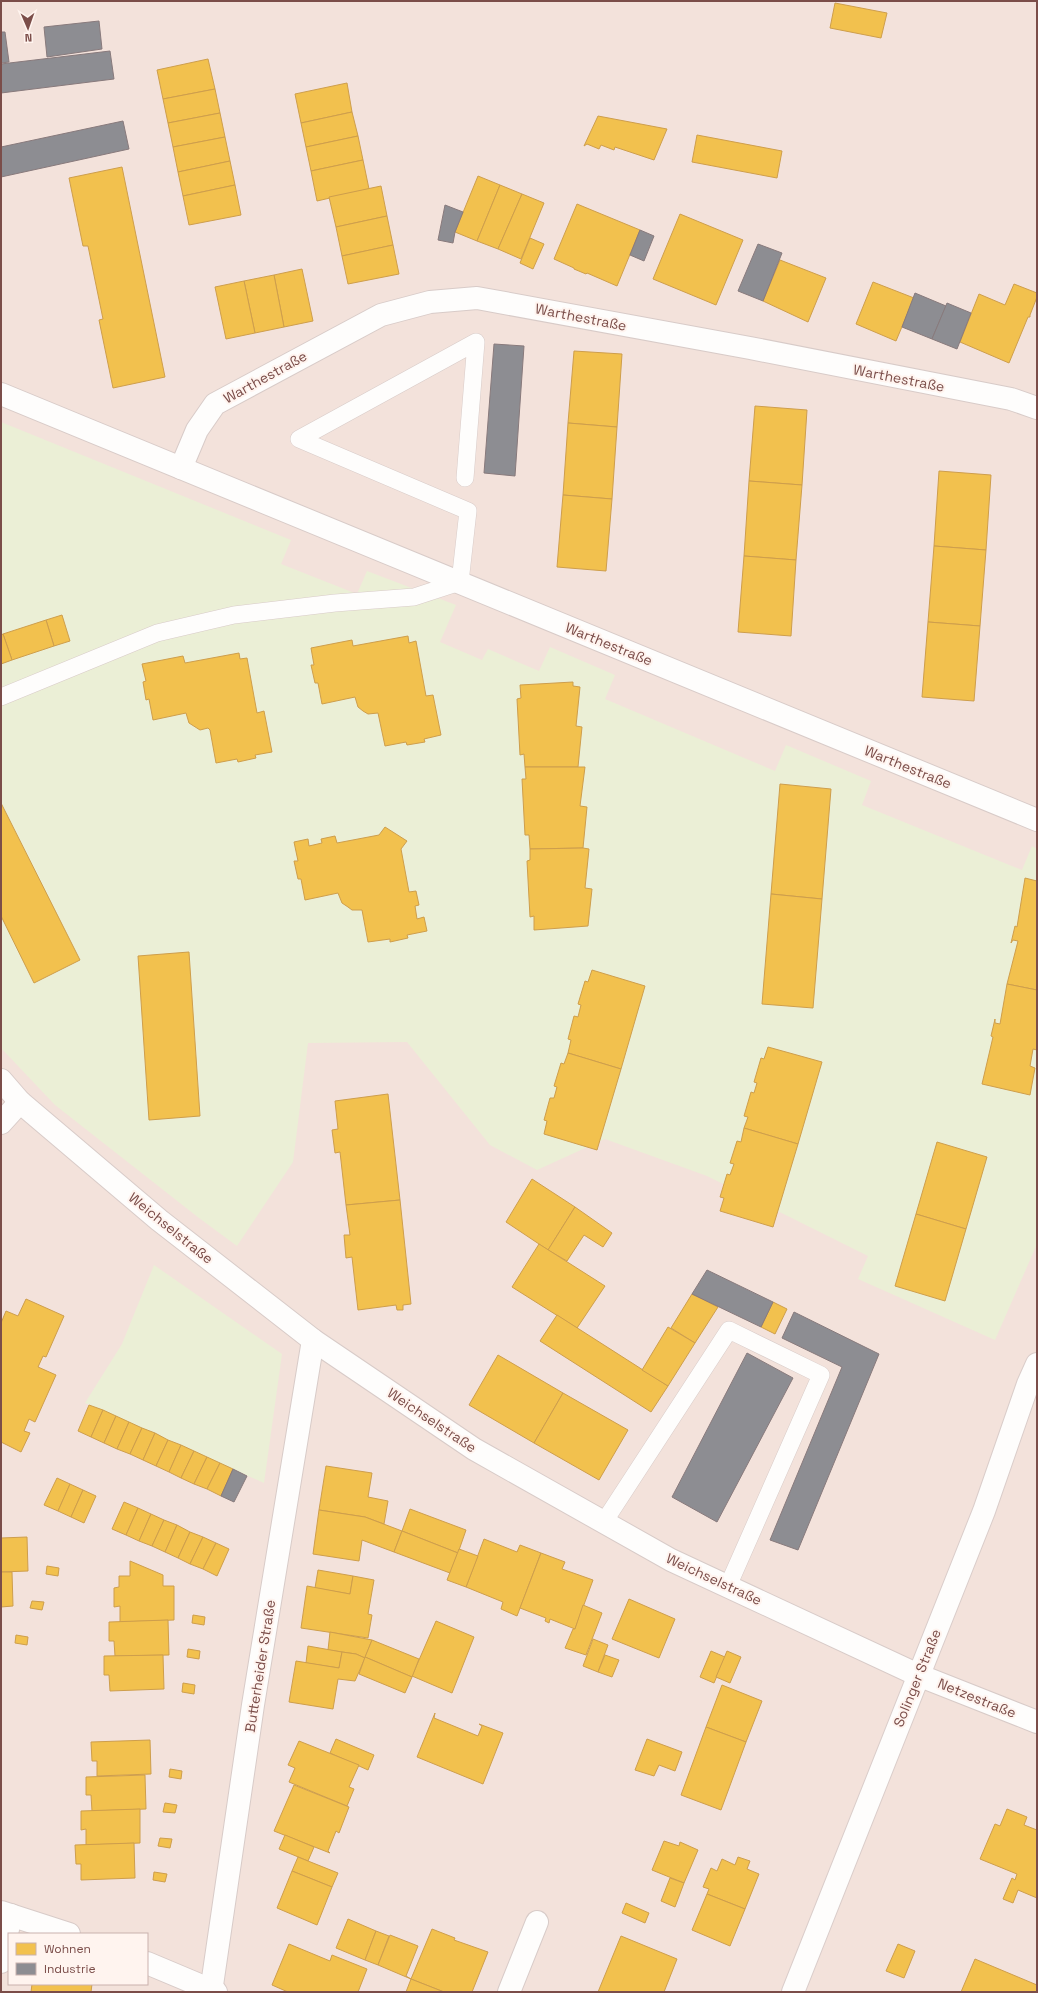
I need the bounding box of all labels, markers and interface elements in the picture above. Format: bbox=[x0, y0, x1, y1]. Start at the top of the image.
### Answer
north arrow bbox=[8, 8, 48, 48]
text: N bbox=[24, 31, 32, 45]
street label: Warthestraße bbox=[534, 299, 628, 335]
street label: Warthestraße bbox=[220, 347, 310, 407]
street label: Warthestraße bbox=[852, 360, 946, 396]
street label: Warthestraße bbox=[563, 618, 655, 670]
street label: Warthestraße bbox=[862, 741, 954, 793]
street label: Weichselstraße bbox=[125, 1188, 217, 1268]
street label: Weichselstraße bbox=[384, 1384, 480, 1456]
street label: Weichselstraße bbox=[663, 1549, 765, 1609]
street label: Butterheider Straße bbox=[241, 1598, 279, 1734]
street label: Solinger Straße bbox=[889, 1626, 945, 1730]
street label: Netzestraße bbox=[935, 1674, 1019, 1722]
legend bbox=[8, 1933, 148, 1985]
text: Wohnen bbox=[44, 1941, 91, 1957]
text: Industrie bbox=[44, 1961, 96, 1977]

